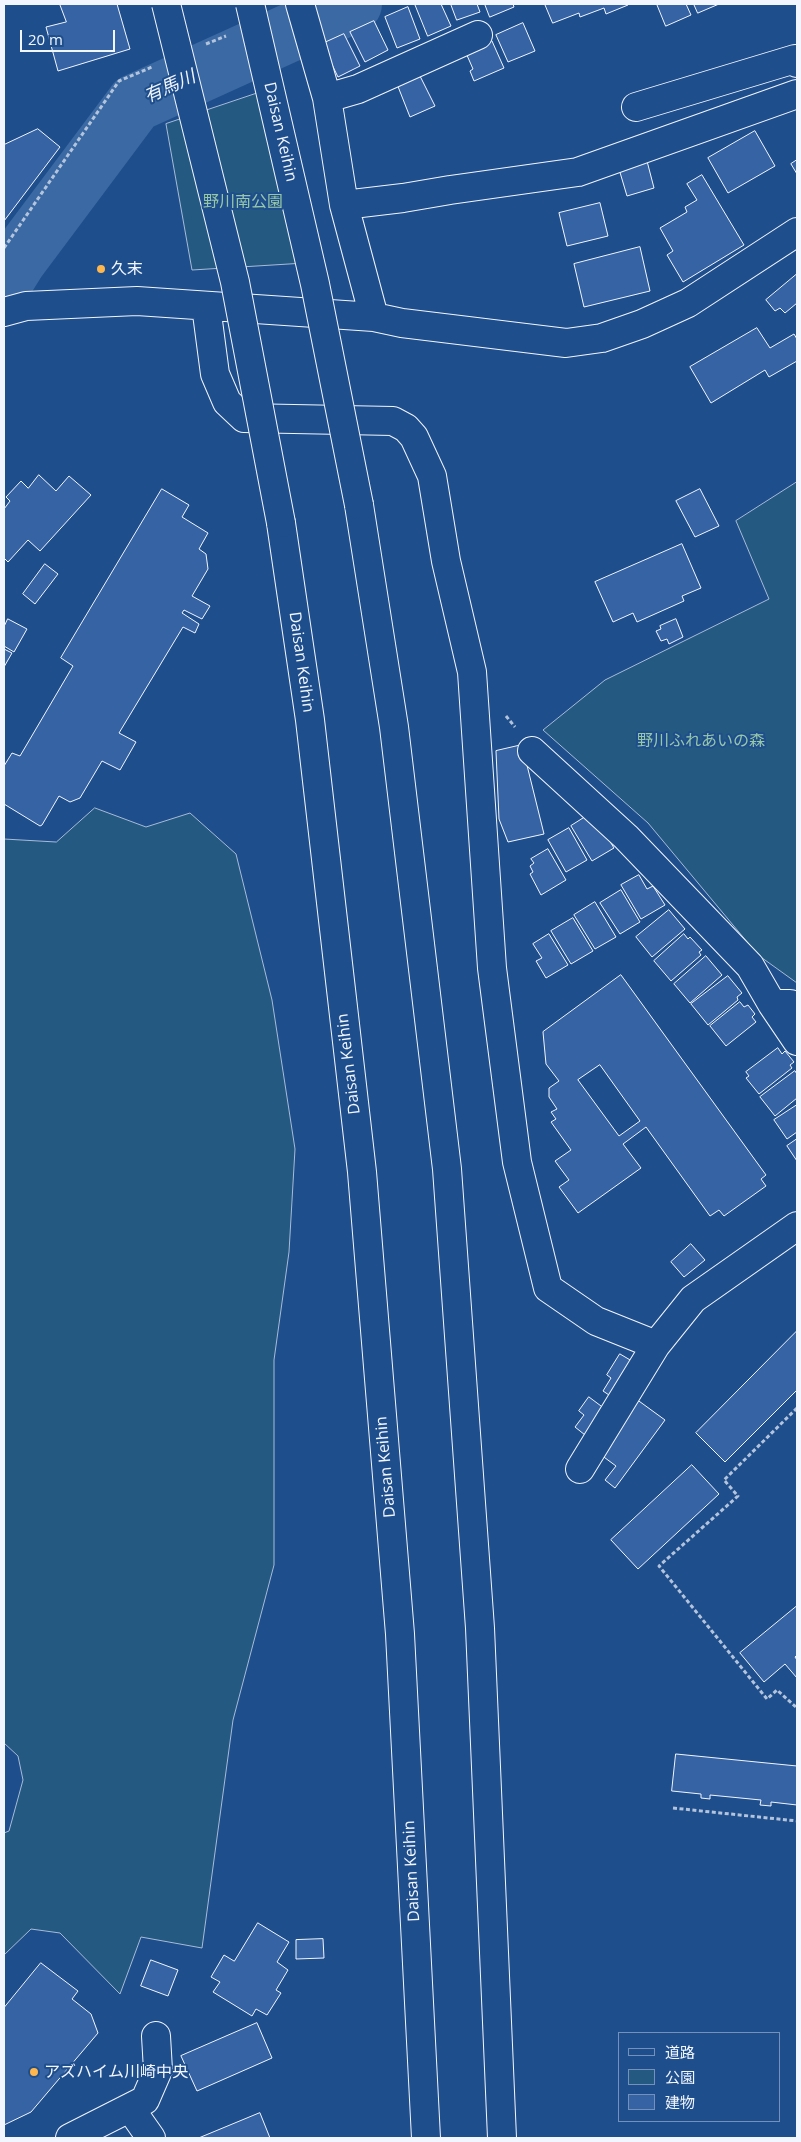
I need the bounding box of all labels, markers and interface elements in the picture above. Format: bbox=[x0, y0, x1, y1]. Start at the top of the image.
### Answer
scale bar bbox=[22, 20, 118, 52]
text: 20 m bbox=[28, 29, 63, 49]
water label: 有馬川 bbox=[141, 66, 199, 108]
street label: Daisan Keihin bbox=[259, 80, 301, 184]
park label: 野川南公園 bbox=[203, 192, 283, 212]
place label: 久末 bbox=[111, 259, 143, 279]
marker: 久末 bbox=[95, 263, 107, 275]
street label: Daisan Keihin bbox=[284, 610, 318, 714]
park label: 野川ふれあいの森 bbox=[637, 731, 765, 751]
street label: Daisan Keihin bbox=[333, 1012, 365, 1116]
street label: Daisan Keihin bbox=[372, 1416, 400, 1518]
street label: Daisan Keihin bbox=[400, 1820, 424, 1922]
legend bbox=[618, 2032, 781, 2122]
text: 道路 bbox=[665, 2042, 695, 2062]
place label: アズハイム川崎中央 bbox=[44, 2062, 188, 2082]
marker: アズハイム川崎中央 bbox=[28, 2066, 40, 2078]
text: 公園 bbox=[665, 2067, 695, 2087]
text: 建物 bbox=[665, 2092, 695, 2112]

